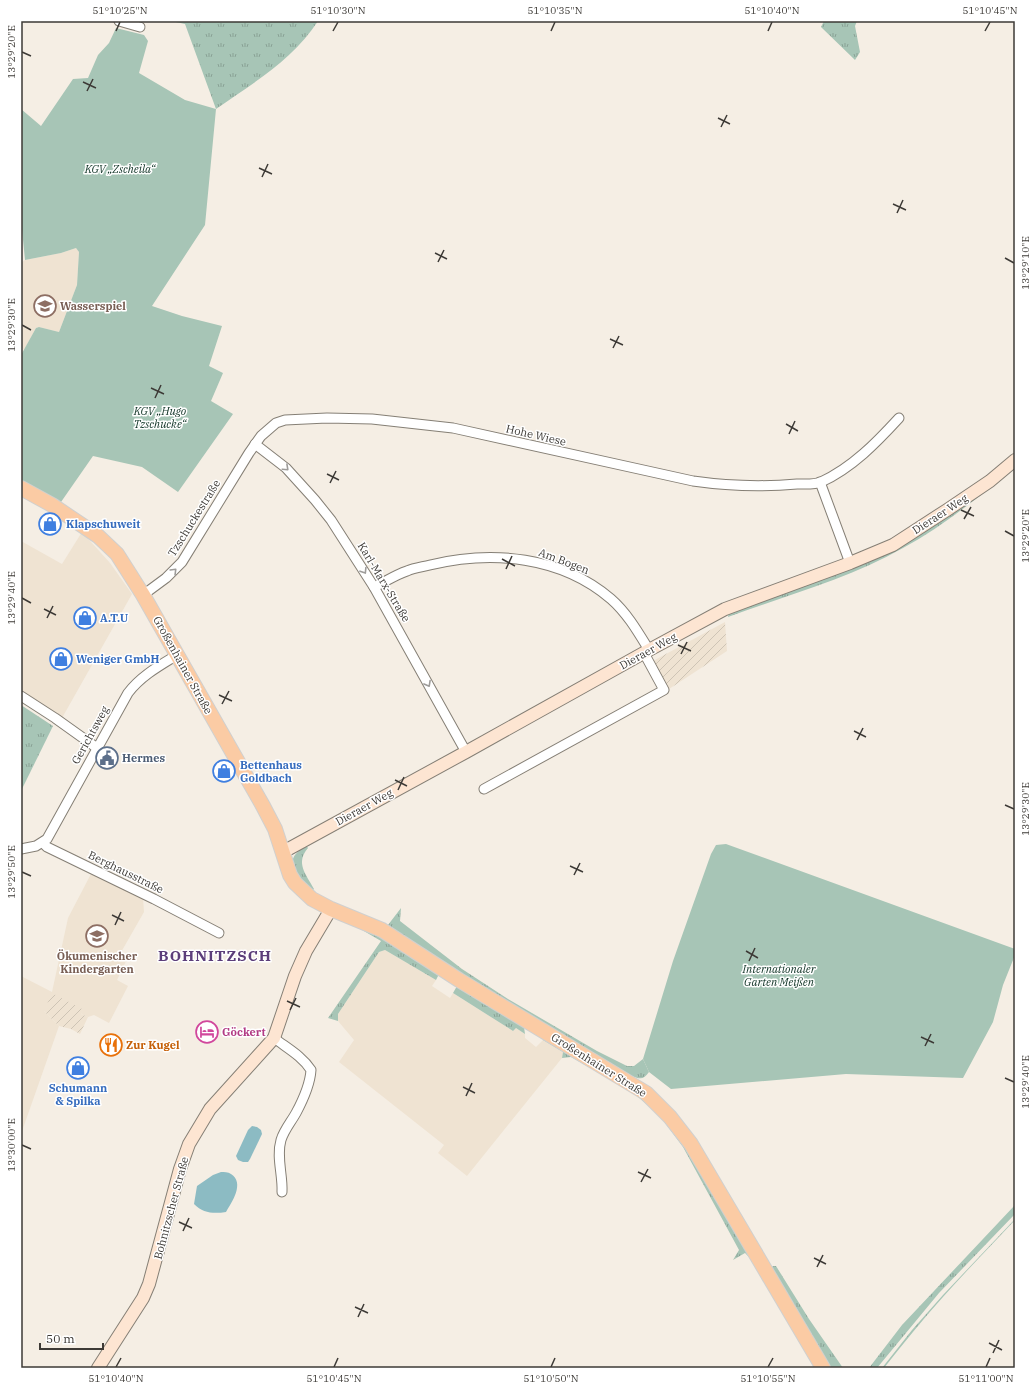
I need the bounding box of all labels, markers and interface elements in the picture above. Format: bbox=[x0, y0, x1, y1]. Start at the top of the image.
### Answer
text: 51°10'25"N bbox=[93, 4, 148, 17]
text: 51°10'30"N bbox=[311, 4, 366, 17]
text: 51°10'35"N bbox=[528, 4, 583, 17]
text: 51°10'40"N bbox=[745, 4, 800, 17]
text: 51°10'45"N bbox=[963, 4, 1018, 17]
text: 13°29'20"E bbox=[5, 25, 18, 79]
park label: KGV „Zscheila“ bbox=[84, 162, 156, 176]
text: 13°29'10"E bbox=[1019, 236, 1032, 290]
school or university icon: Wasserspiel bbox=[32, 293, 58, 319]
text: 13°29'30"E bbox=[5, 298, 18, 352]
place label: Wasserspiel bbox=[60, 299, 126, 313]
park label: KGV „Hugo Tzschucke“ bbox=[133, 404, 187, 431]
street label: Hohe Wiese bbox=[505, 421, 568, 449]
one-way arrow bbox=[281, 464, 289, 471]
street label: Tzschuckestraße bbox=[165, 477, 223, 559]
street label: Dieraer Weg bbox=[910, 491, 970, 537]
text: 13°29'20"E bbox=[1019, 509, 1032, 563]
shop icon: Klapschuweit bbox=[37, 511, 63, 537]
place label: Klapschuweit bbox=[66, 517, 140, 531]
street label: Karl-Marx-Straße bbox=[355, 540, 413, 625]
street label: Am Bogen bbox=[537, 545, 591, 577]
one-way arrow bbox=[359, 567, 366, 574]
one-way arrow bbox=[169, 568, 176, 576]
text: 13°29'40"E bbox=[5, 571, 18, 625]
shop icon: A.T.U bbox=[72, 605, 98, 631]
place label: A.T.U bbox=[100, 611, 129, 625]
street label: Großenhainer Straße bbox=[150, 614, 216, 717]
street label: Dieraer Weg bbox=[617, 630, 679, 672]
shop icon: Weniger GmbH bbox=[48, 646, 74, 672]
place label: Weniger GmbH bbox=[76, 652, 159, 666]
one-way arrow bbox=[424, 680, 431, 688]
street label: Gerichtsweg bbox=[68, 704, 112, 766]
public building icon: Hermes bbox=[94, 745, 120, 771]
place label: Hermes bbox=[122, 751, 165, 765]
shop icon: Bettenhaus Goldbach bbox=[211, 758, 237, 784]
place label: Bettenhaus Goldbach bbox=[240, 758, 302, 785]
text: 13°29'30"E bbox=[1019, 782, 1032, 836]
street label: Dieraer Weg bbox=[333, 786, 395, 828]
text: 13°29'50"E bbox=[5, 845, 18, 899]
street label: Berghausstraße bbox=[86, 848, 166, 896]
school or university icon: Ökumenischer Kindergarten bbox=[84, 923, 110, 949]
district label: BOHNITZSCH bbox=[158, 946, 272, 965]
place label: Ökumenischer Kindergarten bbox=[57, 949, 138, 976]
park label: Internationaler Garten Meißen bbox=[741, 962, 817, 989]
hotel icon: Göckert bbox=[194, 1019, 220, 1045]
place label: Göckert bbox=[222, 1025, 266, 1039]
street label: Großenhainer Straße bbox=[549, 1030, 649, 1100]
restaurant icon: Zur Kugel bbox=[98, 1032, 124, 1058]
place label: Zur Kugel bbox=[126, 1038, 180, 1052]
shop icon: Schumann & Spilka bbox=[65, 1055, 91, 1081]
text: 13°29'40"E bbox=[1019, 1055, 1032, 1109]
place label: Schumann & Spilka bbox=[49, 1081, 107, 1108]
text: 13°30'00"E bbox=[5, 1118, 18, 1172]
street label: Bohnitzscher Straße bbox=[151, 1155, 191, 1261]
scale bar bbox=[40, 1325, 103, 1351]
text: 50 m bbox=[46, 1331, 75, 1346]
text: 51°10'40"N bbox=[89, 1372, 144, 1385]
text: 51°10'45"N bbox=[307, 1372, 362, 1385]
text: 51°10'50"N bbox=[524, 1372, 579, 1385]
text: 51°10'55"N bbox=[741, 1372, 796, 1385]
text: 51°11'00"N bbox=[959, 1372, 1014, 1385]

